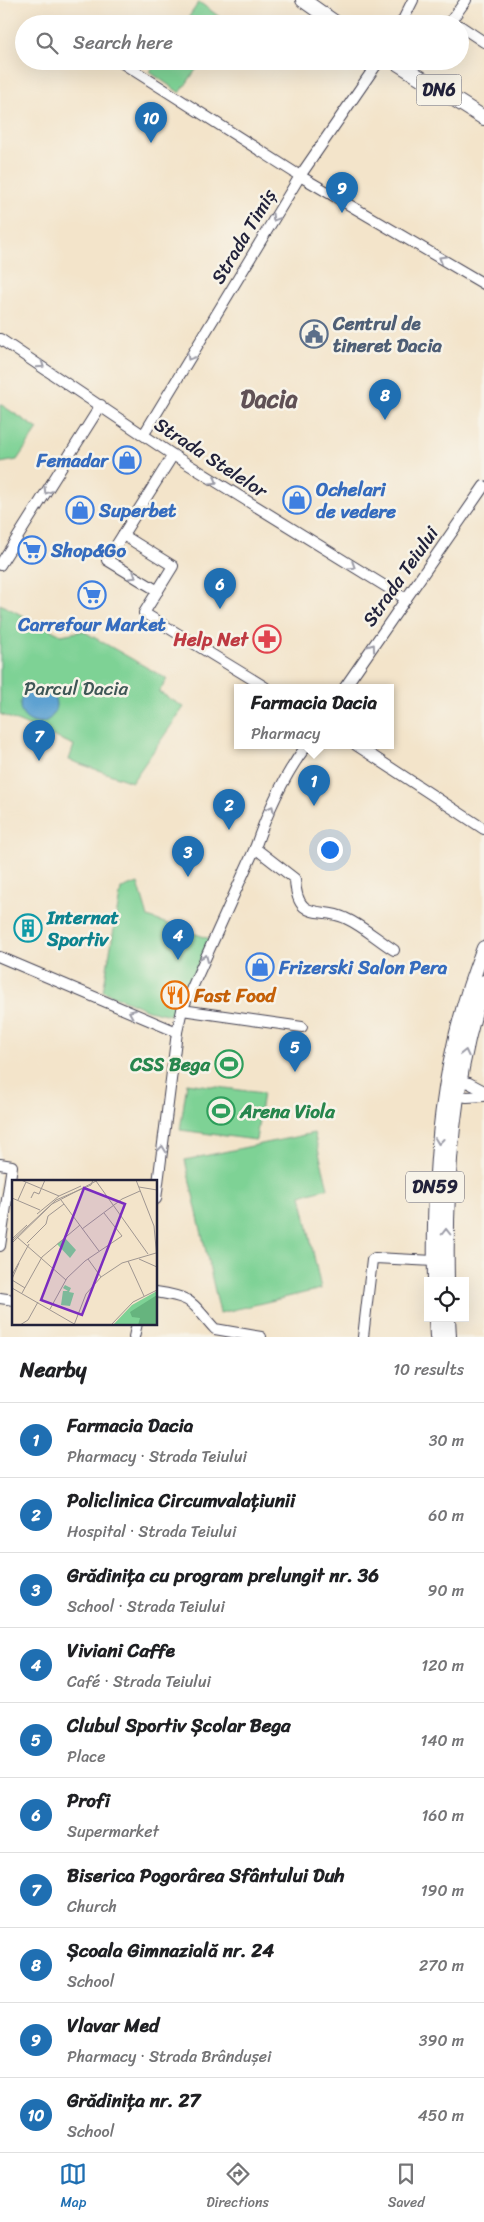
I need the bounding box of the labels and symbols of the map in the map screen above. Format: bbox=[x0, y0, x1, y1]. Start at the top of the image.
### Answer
road number: DN6 bbox=[416, 74, 462, 106]
pin: 10 bbox=[135, 102, 167, 143]
pin: 9 bbox=[326, 172, 358, 213]
street label: Strada Timiș bbox=[202, 182, 285, 290]
one-way arrow bbox=[271, 212, 281, 221]
one-way arrow bbox=[438, 256, 447, 266]
place label: Centrul de tineret Dacia bbox=[332, 307, 442, 362]
public building icon: Centrul de tineret Dacia bbox=[299, 319, 329, 349]
one-way arrow bbox=[187, 351, 197, 360]
one-way arrow bbox=[35, 359, 44, 369]
district label: Dacia bbox=[240, 378, 298, 420]
pin: 8 bbox=[369, 379, 401, 420]
street label: Strada Stelelor bbox=[147, 408, 275, 507]
place label: Femadar bbox=[35, 444, 109, 477]
shop icon: Femadar bbox=[112, 445, 142, 475]
place label: Ochelari de vedere bbox=[316, 473, 396, 528]
one-way arrow bbox=[209, 475, 218, 484]
shop icon: Ochelari de vedere bbox=[282, 485, 312, 515]
one-way arrow bbox=[43, 486, 53, 495]
place label: Superbet bbox=[98, 494, 177, 527]
shop icon: Superbet bbox=[65, 495, 95, 525]
street label: Strada Teiului bbox=[354, 519, 448, 633]
place label: Shop&Go bbox=[50, 534, 126, 567]
supermarket icon: Shop&Go bbox=[17, 535, 47, 565]
one-way arrow bbox=[347, 560, 356, 570]
pin: 6 bbox=[204, 568, 236, 609]
one-way arrow bbox=[127, 569, 136, 579]
supermarket icon: Carrefour Market bbox=[77, 580, 107, 610]
place label: Carrefour Market bbox=[17, 608, 167, 641]
place label: Help Net bbox=[173, 623, 249, 656]
pharmacy icon: Help Net bbox=[252, 624, 282, 654]
one-way arrow bbox=[366, 643, 375, 652]
park label: Parcul Dacia bbox=[24, 672, 128, 705]
pin: 7 bbox=[23, 720, 55, 761]
pin: 1 bbox=[298, 765, 330, 806]
pin: 2 bbox=[213, 789, 245, 830]
one-way arrow bbox=[265, 806, 275, 815]
pin: 3 bbox=[172, 836, 204, 877]
your location bbox=[317, 837, 343, 863]
place label: Internat Sportiv bbox=[46, 901, 119, 956]
building icon: Internat Sportiv bbox=[13, 913, 43, 943]
pin: 4 bbox=[162, 919, 194, 960]
place label: Frizerski Salon Pera bbox=[278, 951, 448, 984]
shop icon: Frizerski Salon Pera bbox=[245, 952, 275, 982]
one-way arrow bbox=[199, 954, 210, 963]
place label: Fast Food bbox=[193, 979, 277, 1012]
restaurant icon: Fast Food bbox=[160, 980, 190, 1010]
one-way arrow bbox=[128, 1008, 137, 1019]
pin: 5 bbox=[279, 1031, 311, 1072]
place label: CSS Bega bbox=[129, 1048, 210, 1081]
sports icon: CSS Bega bbox=[214, 1049, 244, 1079]
one-way arrow bbox=[459, 1049, 470, 1058]
place label: Arena Viola bbox=[239, 1095, 335, 1128]
sports icon: Arena Viola bbox=[206, 1096, 236, 1126]
one-way arrow bbox=[433, 1138, 444, 1146]
one-way arrow bbox=[156, 1144, 167, 1152]
road number: DN59 bbox=[406, 1172, 464, 1202]
inset map bbox=[12, 1180, 158, 1324]
one-way arrow bbox=[441, 1228, 451, 1236]

